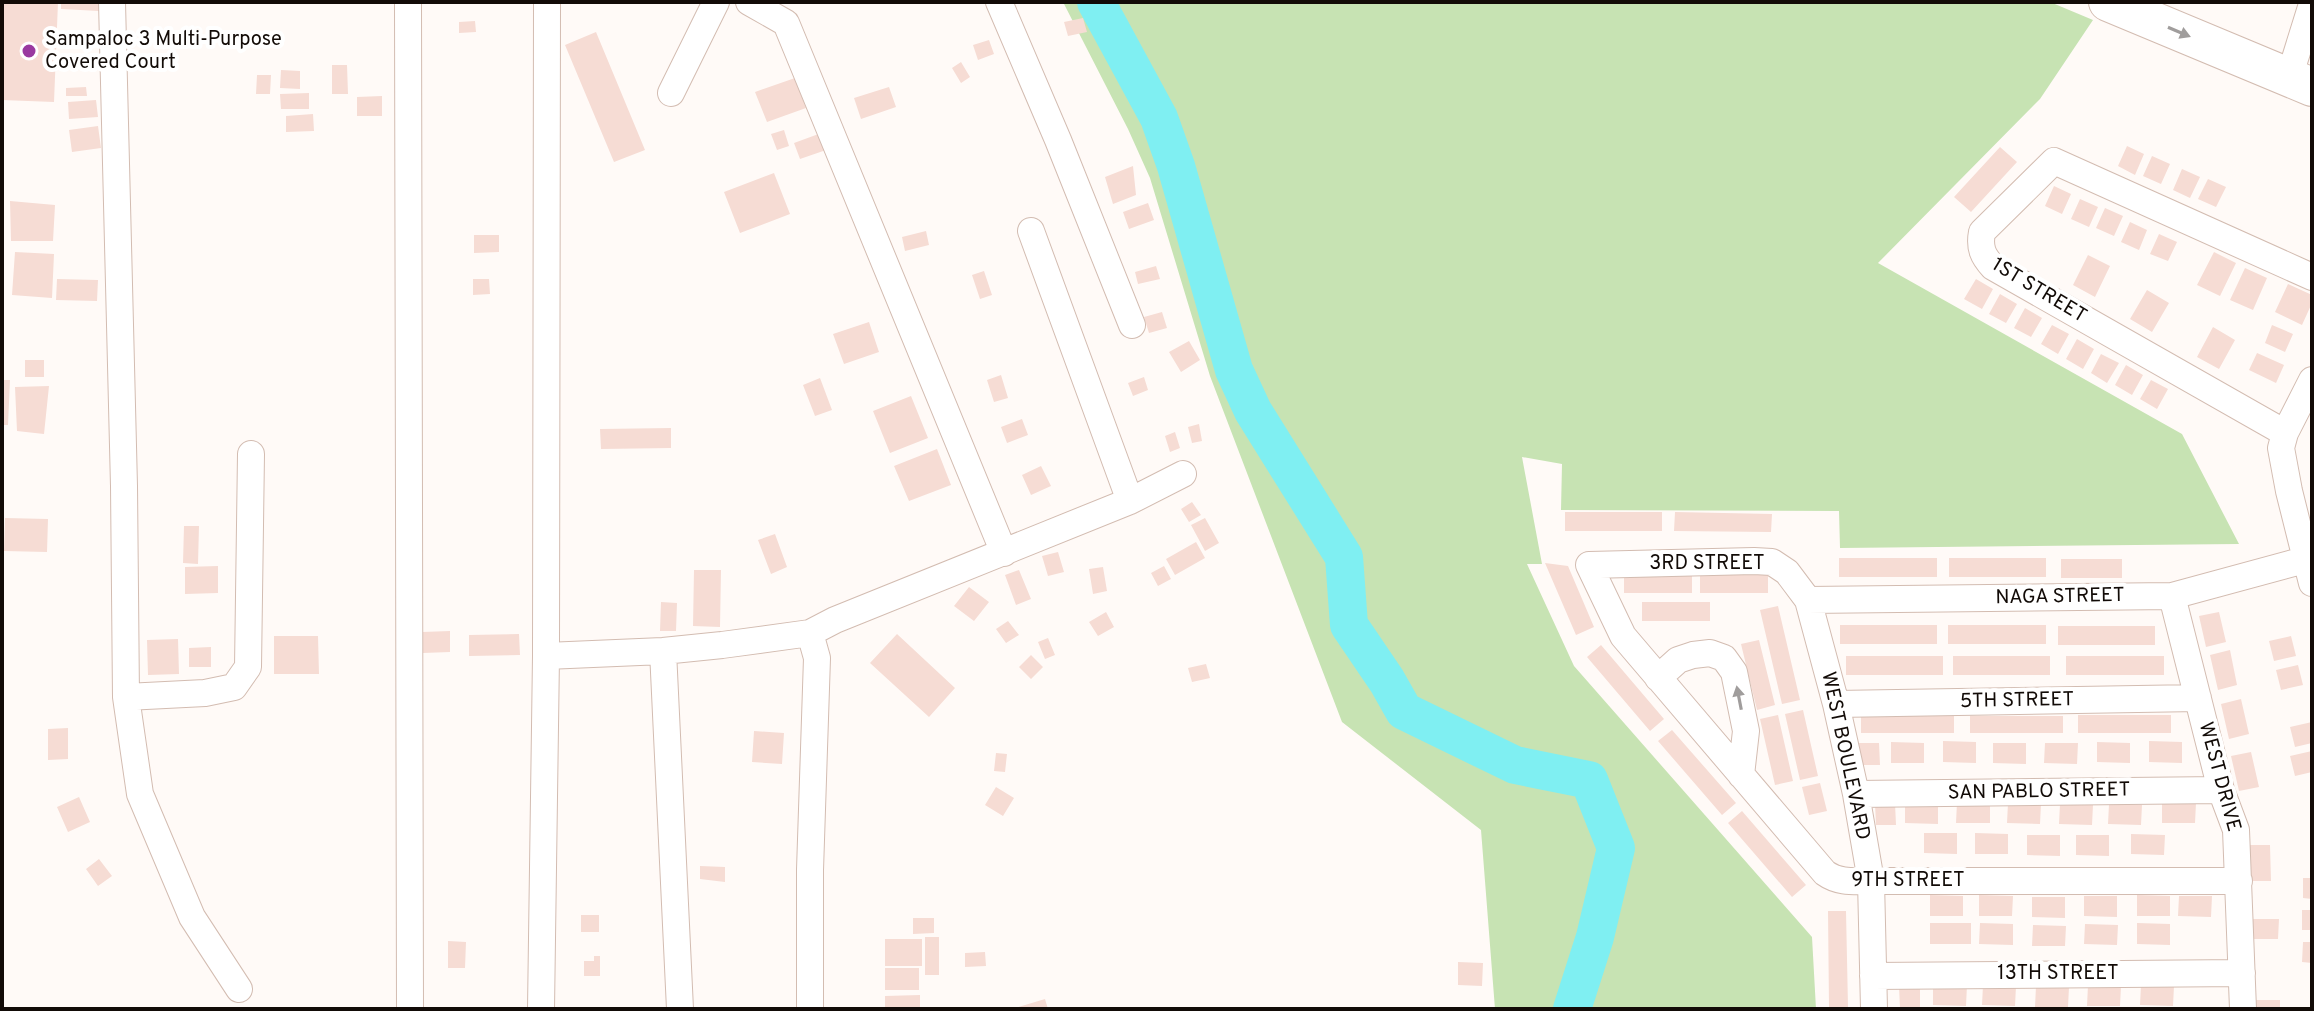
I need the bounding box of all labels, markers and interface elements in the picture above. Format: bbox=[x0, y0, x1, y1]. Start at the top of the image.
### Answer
one-way arrow bbox=[2168, 26, 2191, 39]
place label: Sampaloc 3 Multi-Purpose Covered Court bbox=[45, 27, 282, 76]
marker: Sampaloc 3 Multi-Purpose Covered Court bbox=[20, 42, 38, 60]
street label: 1ST STREET bbox=[1987, 252, 2091, 330]
street label: 3RD STREET bbox=[1649, 551, 1765, 577]
street label: NAGA STREET bbox=[1995, 583, 2125, 611]
street label: WEST BOULEVARD bbox=[1814, 670, 1876, 842]
one-way arrow bbox=[1732, 685, 1745, 710]
street label: 5TH STREET bbox=[1960, 687, 2074, 715]
street label: WEST DRIVE bbox=[2192, 719, 2246, 835]
street label: SAN PABLO STREET bbox=[1947, 777, 2131, 807]
street label: 9TH STREET bbox=[1851, 868, 1965, 894]
street label: 13TH STREET bbox=[1997, 961, 2119, 987]

